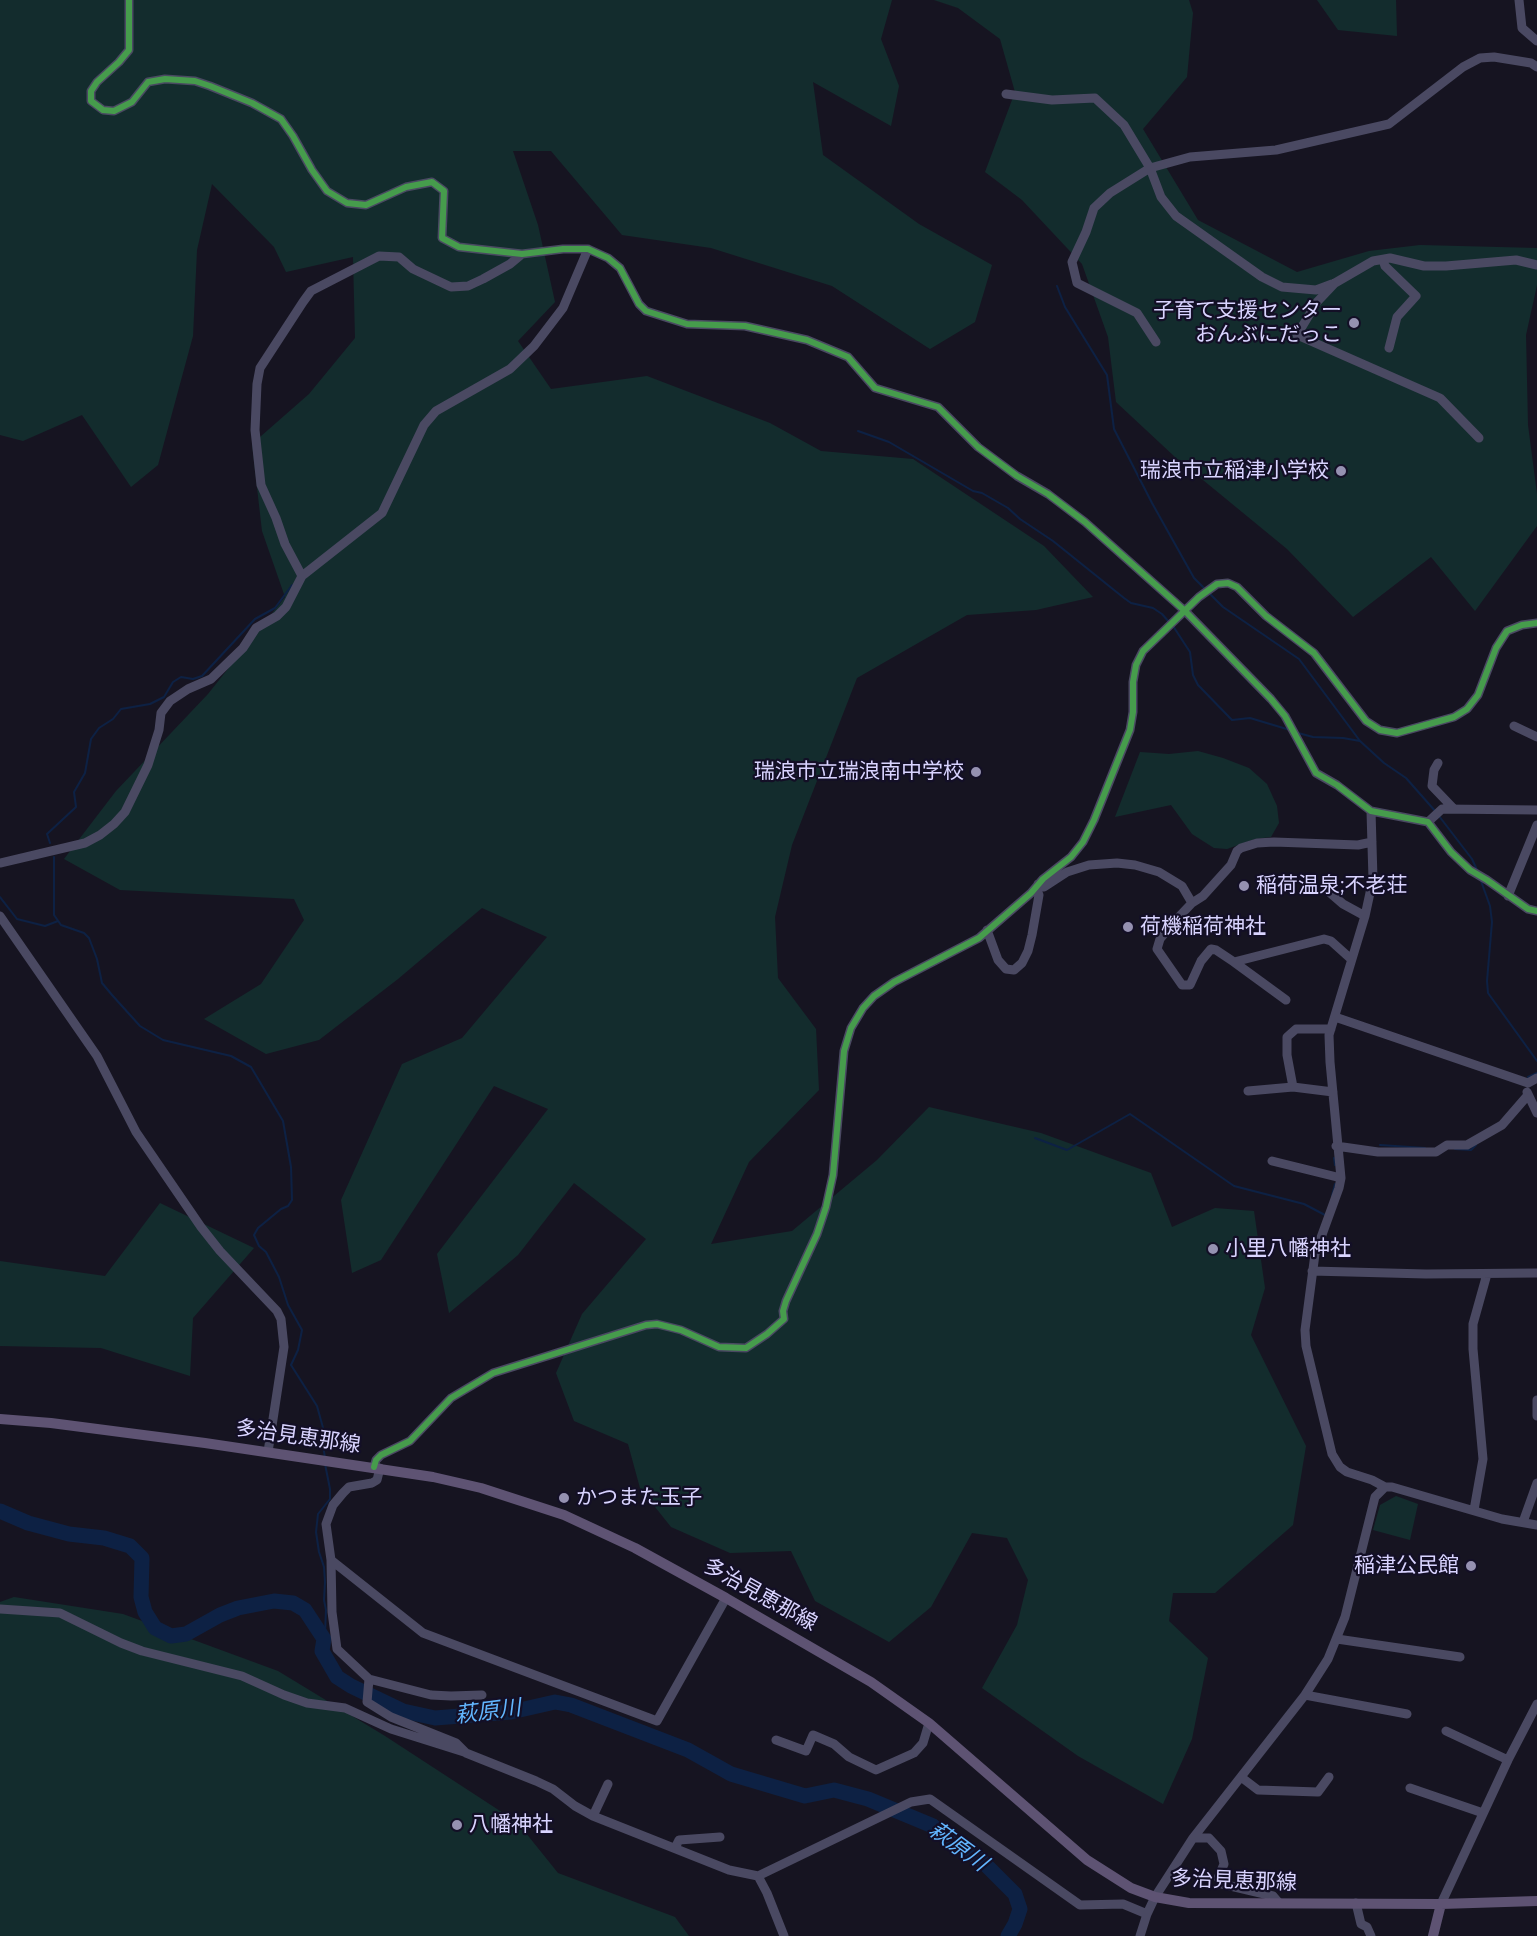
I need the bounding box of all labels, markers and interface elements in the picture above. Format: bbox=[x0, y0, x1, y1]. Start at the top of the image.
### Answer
place label: 子育て支援センター おんぶにだっこ bbox=[1153, 298, 1342, 348]
marker: 子育て支援センター おんぶにだっこ bbox=[1347, 316, 1361, 330]
place label: 瑞浪市立稲津小学校 bbox=[1140, 458, 1329, 484]
marker: 瑞浪市立稲津小学校 bbox=[1334, 464, 1348, 478]
place label: 瑞浪市立瑞浪南中学校 bbox=[754, 759, 964, 785]
marker: 瑞浪市立瑞浪南中学校 bbox=[969, 765, 983, 779]
place label: 稲荷温泉;不老荘 bbox=[1256, 873, 1407, 899]
marker: 稲荷温泉;不老荘 bbox=[1237, 879, 1251, 893]
place label: 荷機稲荷神社 bbox=[1140, 914, 1266, 940]
marker: 荷機稲荷神社 bbox=[1121, 920, 1135, 934]
place label: 小里八幡神社 bbox=[1225, 1236, 1351, 1262]
marker: 小里八幡神社 bbox=[1206, 1242, 1220, 1256]
street label: 多治見恵那線 bbox=[234, 1416, 362, 1458]
place label: かつまた玉子 bbox=[576, 1485, 702, 1511]
marker: かつまた玉子 bbox=[557, 1491, 571, 1505]
street label: 多治見恵那線 bbox=[699, 1553, 821, 1637]
place label: 稲津公民館 bbox=[1354, 1553, 1459, 1579]
marker: 稲津公民館 bbox=[1464, 1559, 1478, 1573]
water label: 萩原川 bbox=[454, 1695, 522, 1729]
place label: 八幡神社 bbox=[469, 1812, 553, 1838]
water label: 萩原川 bbox=[924, 1817, 992, 1877]
marker: 八幡神社 bbox=[450, 1818, 464, 1832]
street label: 多治見恵那線 bbox=[1171, 1866, 1297, 1896]

